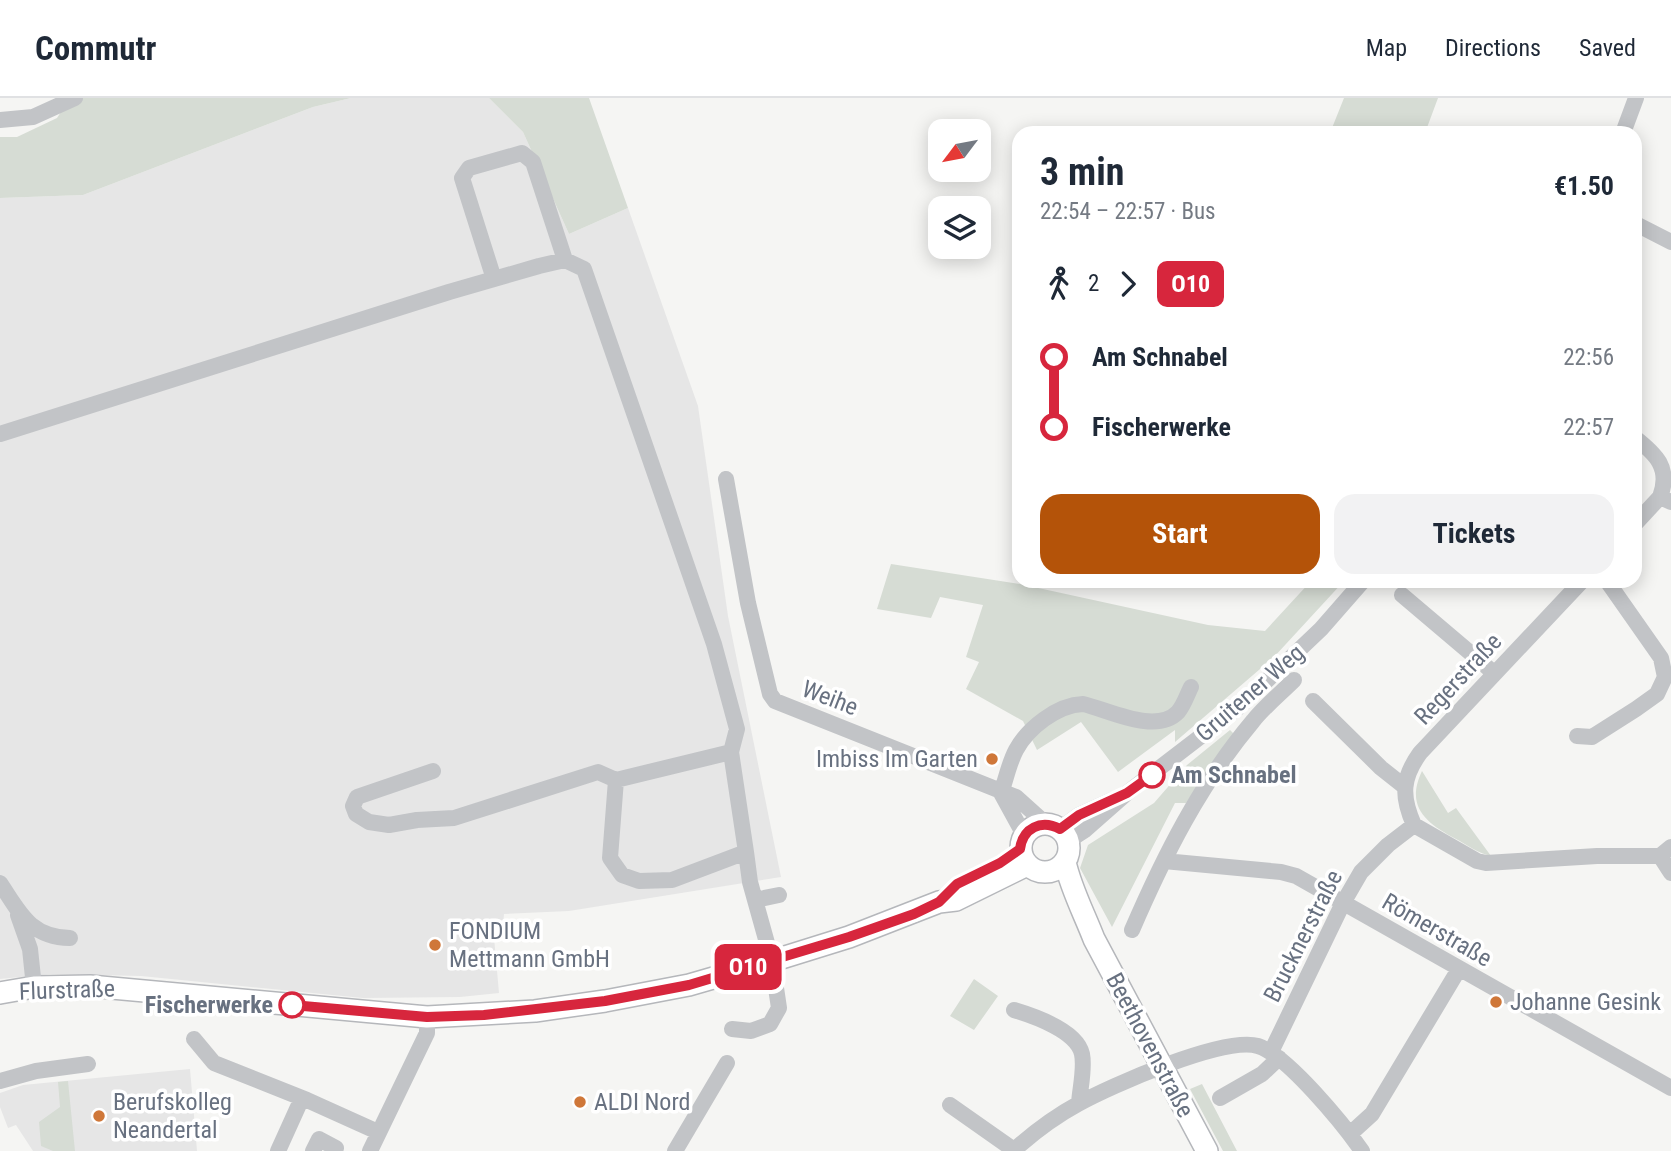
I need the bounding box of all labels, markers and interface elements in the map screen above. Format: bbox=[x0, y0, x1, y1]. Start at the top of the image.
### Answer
text: Commutr bbox=[35, 29, 156, 68]
text: Map bbox=[1366, 34, 1407, 62]
text: Directions bbox=[1445, 34, 1541, 62]
text: Saved bbox=[1579, 34, 1636, 62]
north arrow bbox=[928, 119, 990, 182]
map controls bbox=[928, 119, 991, 259]
text: 3 min bbox=[1040, 150, 1124, 194]
text: €1.50 bbox=[1554, 171, 1614, 201]
button: layers bbox=[928, 196, 991, 259]
text: 22:54 – 22:57 · Bus bbox=[1040, 198, 1216, 225]
icon: walk bbox=[1040, 265, 1078, 303]
icon: forward bbox=[1109, 265, 1147, 303]
text: 2 bbox=[1088, 270, 1099, 297]
text: O10 bbox=[1171, 270, 1210, 298]
text: Am Schnabel bbox=[1092, 342, 1228, 372]
text: 22:56 bbox=[1563, 344, 1614, 371]
text: Fischerwerke bbox=[1092, 412, 1231, 442]
text: 22:57 bbox=[1563, 414, 1614, 441]
button: Start bbox=[1040, 494, 1320, 574]
button: Tickets bbox=[1334, 494, 1614, 574]
street label: Regerstraße bbox=[1409, 628, 1507, 730]
street label: Gruitener Weg bbox=[1190, 639, 1310, 747]
street label: Weihe bbox=[798, 675, 862, 721]
place label: Imbiss Im Garten bbox=[816, 745, 978, 773]
marker: Imbiss Im Garten bbox=[984, 751, 1000, 767]
place label: Am Schnabel bbox=[1171, 761, 1296, 789]
marker: Am Schnabel bbox=[1139, 762, 1165, 788]
street label: Brucknerstraße bbox=[1258, 865, 1348, 1007]
street label: Römerstraße bbox=[1377, 887, 1497, 973]
place label: FONDIUM Mettmann GmbH bbox=[449, 917, 610, 973]
marker: FONDIUM Mettmann GmbH bbox=[427, 937, 443, 953]
line badge: O10 bbox=[708, 944, 788, 990]
text: O10 bbox=[729, 953, 767, 981]
street label: Beethovenstraße bbox=[1100, 968, 1200, 1122]
street label: Flurstraße bbox=[18, 974, 116, 1006]
place label: Johanne Gesink bbox=[1510, 988, 1661, 1016]
place label: Fischerwerke bbox=[145, 991, 273, 1019]
marker: Fischerwerke bbox=[279, 992, 305, 1018]
marker: Johanne Gesink bbox=[1488, 994, 1504, 1010]
place label: Berufskolleg Neandertal bbox=[113, 1088, 232, 1144]
place label: ALDI Nord bbox=[594, 1088, 690, 1116]
marker: ALDI Nord bbox=[572, 1094, 588, 1110]
marker: Berufskolleg Neandertal bbox=[91, 1108, 107, 1124]

